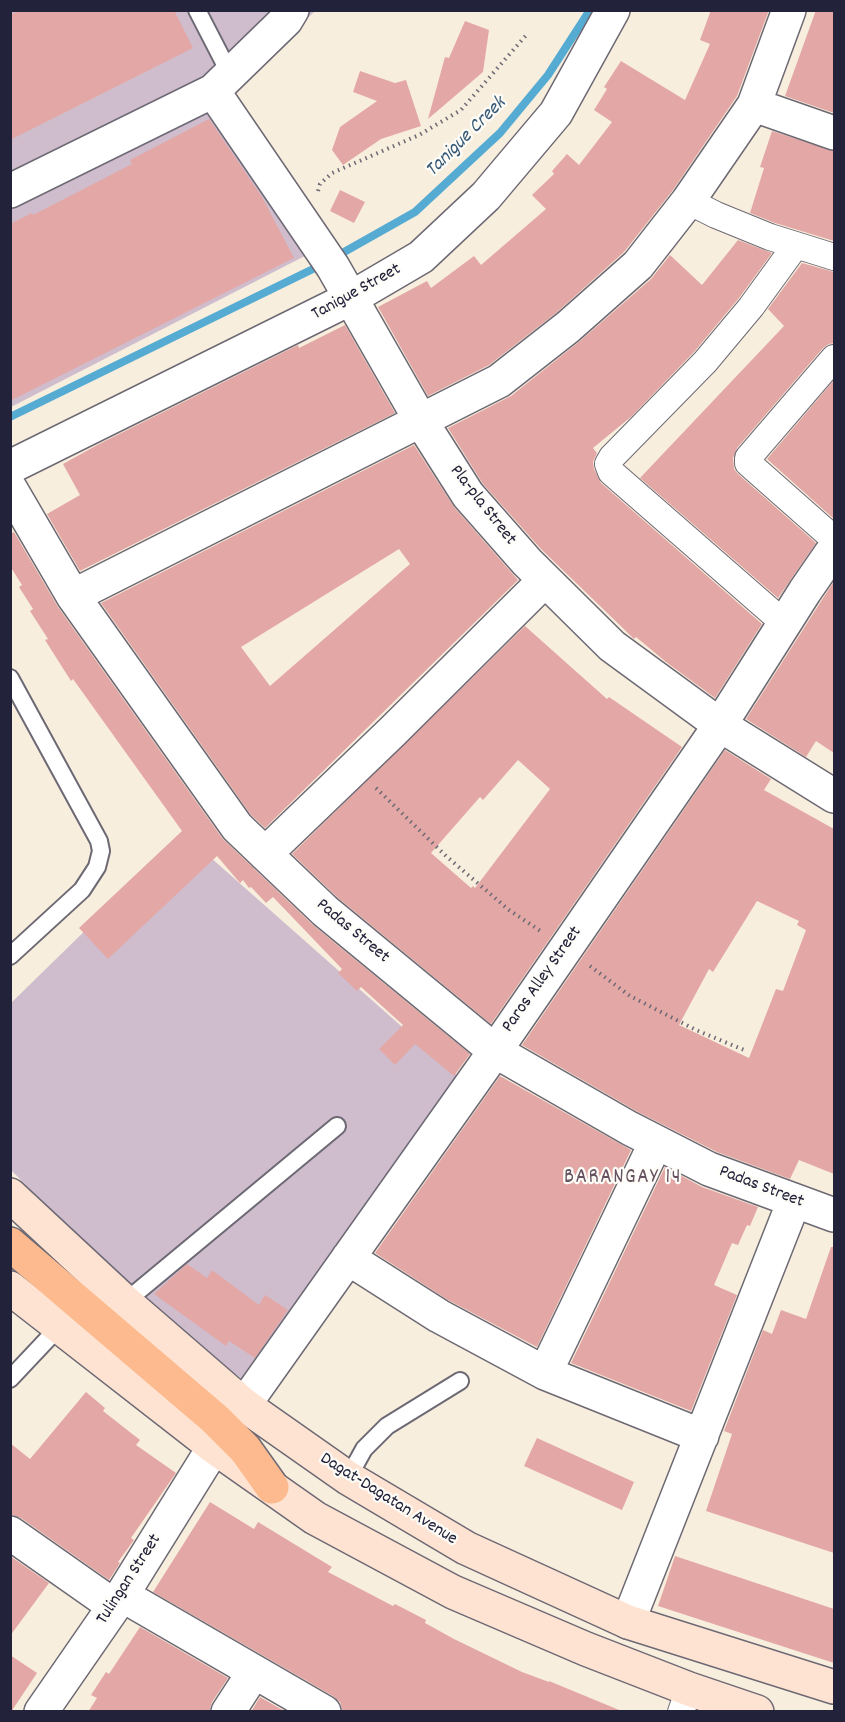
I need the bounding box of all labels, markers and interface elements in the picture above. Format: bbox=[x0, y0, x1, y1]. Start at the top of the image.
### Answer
water label: Tanigue Creek bbox=[422, 93, 512, 183]
street label: Tanigue Street bbox=[309, 260, 405, 326]
street label: Pla-pla Street bbox=[444, 462, 520, 550]
street label: Padas Street bbox=[311, 895, 393, 969]
street label: Paros Alley Street bbox=[498, 923, 588, 1037]
street label: Padas Street bbox=[716, 1162, 806, 1214]
district label: BARANGAY 14 bbox=[564, 1166, 682, 1192]
street label: Dagat-Dagatan Avenue bbox=[315, 1449, 461, 1551]
street label: Tulingan Street bbox=[93, 1531, 167, 1629]

